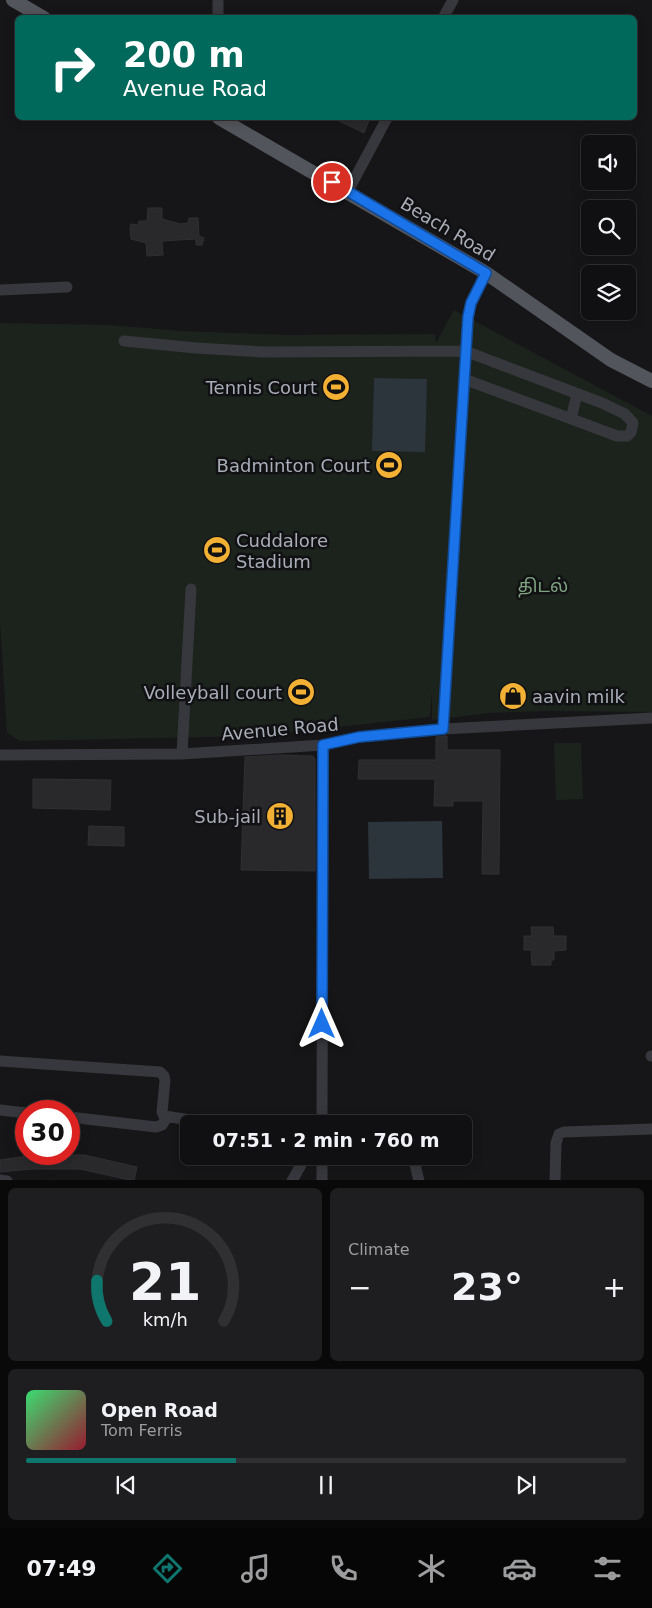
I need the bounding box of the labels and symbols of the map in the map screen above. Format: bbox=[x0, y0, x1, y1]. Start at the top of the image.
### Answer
pin bbox=[311, 161, 353, 203]
street label: Beach Road bbox=[397, 193, 499, 265]
sports icon: Tennis Court bbox=[321, 372, 351, 402]
place label: Tennis Court bbox=[205, 377, 317, 398]
sports icon: Badminton Court bbox=[374, 450, 404, 480]
place label: Badminton Court bbox=[217, 455, 370, 476]
place label: Cuddalore Stadium bbox=[236, 530, 328, 572]
sports icon: Cuddalore Stadium bbox=[202, 535, 232, 565]
park label: திடல் bbox=[518, 575, 568, 598]
sports icon: Volleyball court bbox=[286, 677, 316, 707]
shop icon: aavin milk bbox=[498, 681, 528, 711]
place label: Volleyball court bbox=[143, 682, 282, 703]
place label: aavin milk bbox=[532, 686, 625, 707]
street label: Avenue Road bbox=[220, 713, 340, 745]
building icon: Sub-jail bbox=[265, 801, 295, 831]
place label: Sub-jail bbox=[194, 806, 261, 827]
position arrow bbox=[295, 997, 347, 1049]
speed limit sign: 30 bbox=[15, 1100, 80, 1165]

